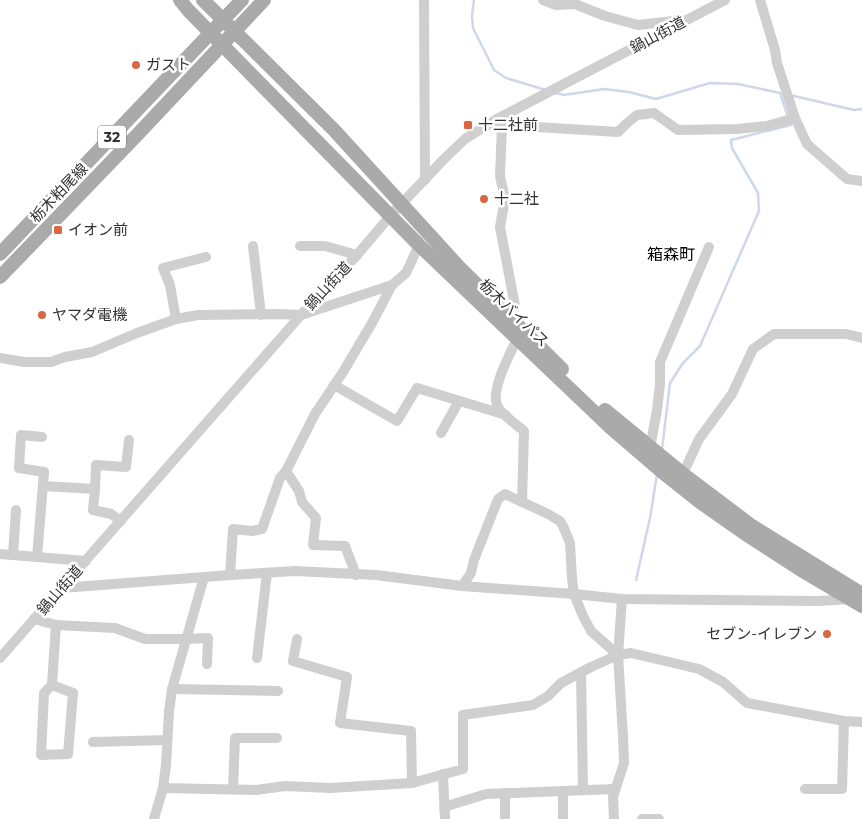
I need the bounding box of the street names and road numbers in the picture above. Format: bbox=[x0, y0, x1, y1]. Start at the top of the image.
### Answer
street label: 鍋山街道 bbox=[627, 12, 689, 57]
road number: 32 bbox=[98, 125, 126, 148]
street label: 栃木粕尾線 bbox=[26, 159, 92, 226]
street label: 鍋山街道 bbox=[300, 257, 355, 314]
street label: 栃木バイパス bbox=[475, 275, 553, 351]
street label: 鍋山街道 bbox=[33, 561, 86, 619]

